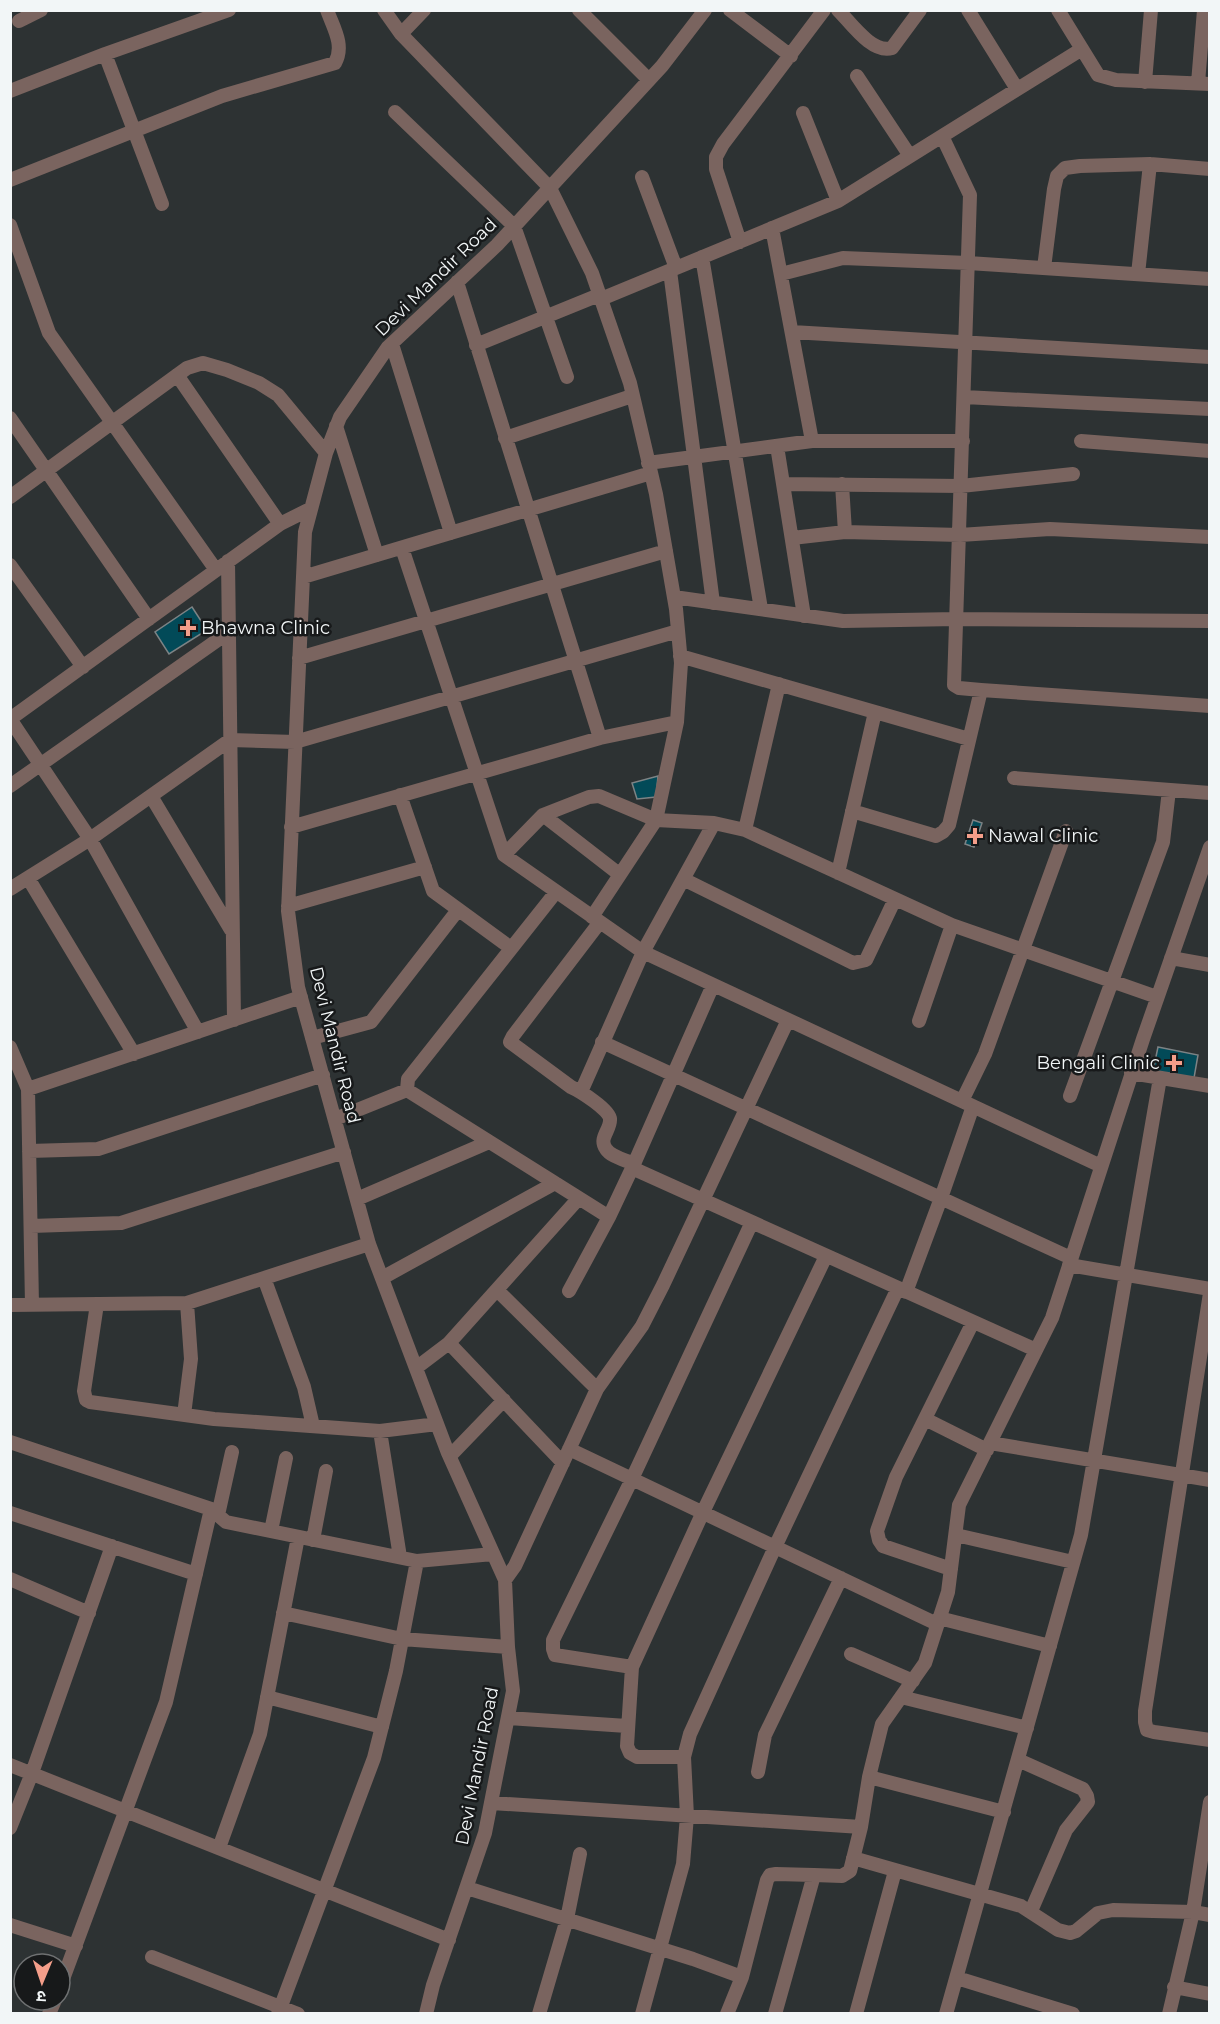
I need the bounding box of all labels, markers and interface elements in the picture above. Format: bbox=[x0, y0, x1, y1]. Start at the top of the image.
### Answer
street label: Devi Mandir Road bbox=[370, 213, 502, 341]
place label: Bhawna Clinic bbox=[201, 617, 330, 639]
marker: Bhawna Clinic bbox=[179, 619, 197, 637]
place label: Nawal Clinic bbox=[988, 825, 1098, 847]
marker: Nawal Clinic bbox=[966, 827, 984, 845]
street label: Devi Mandir Road bbox=[305, 964, 365, 1126]
place label: Bengali Clinic bbox=[1036, 1052, 1160, 1074]
marker: Bengali Clinic bbox=[1165, 1054, 1183, 1072]
street label: Devi Mandir Road bbox=[451, 1685, 503, 1847]
north arrow bbox=[12, 1952, 72, 2012]
text: उ bbox=[36, 1987, 47, 2006]

